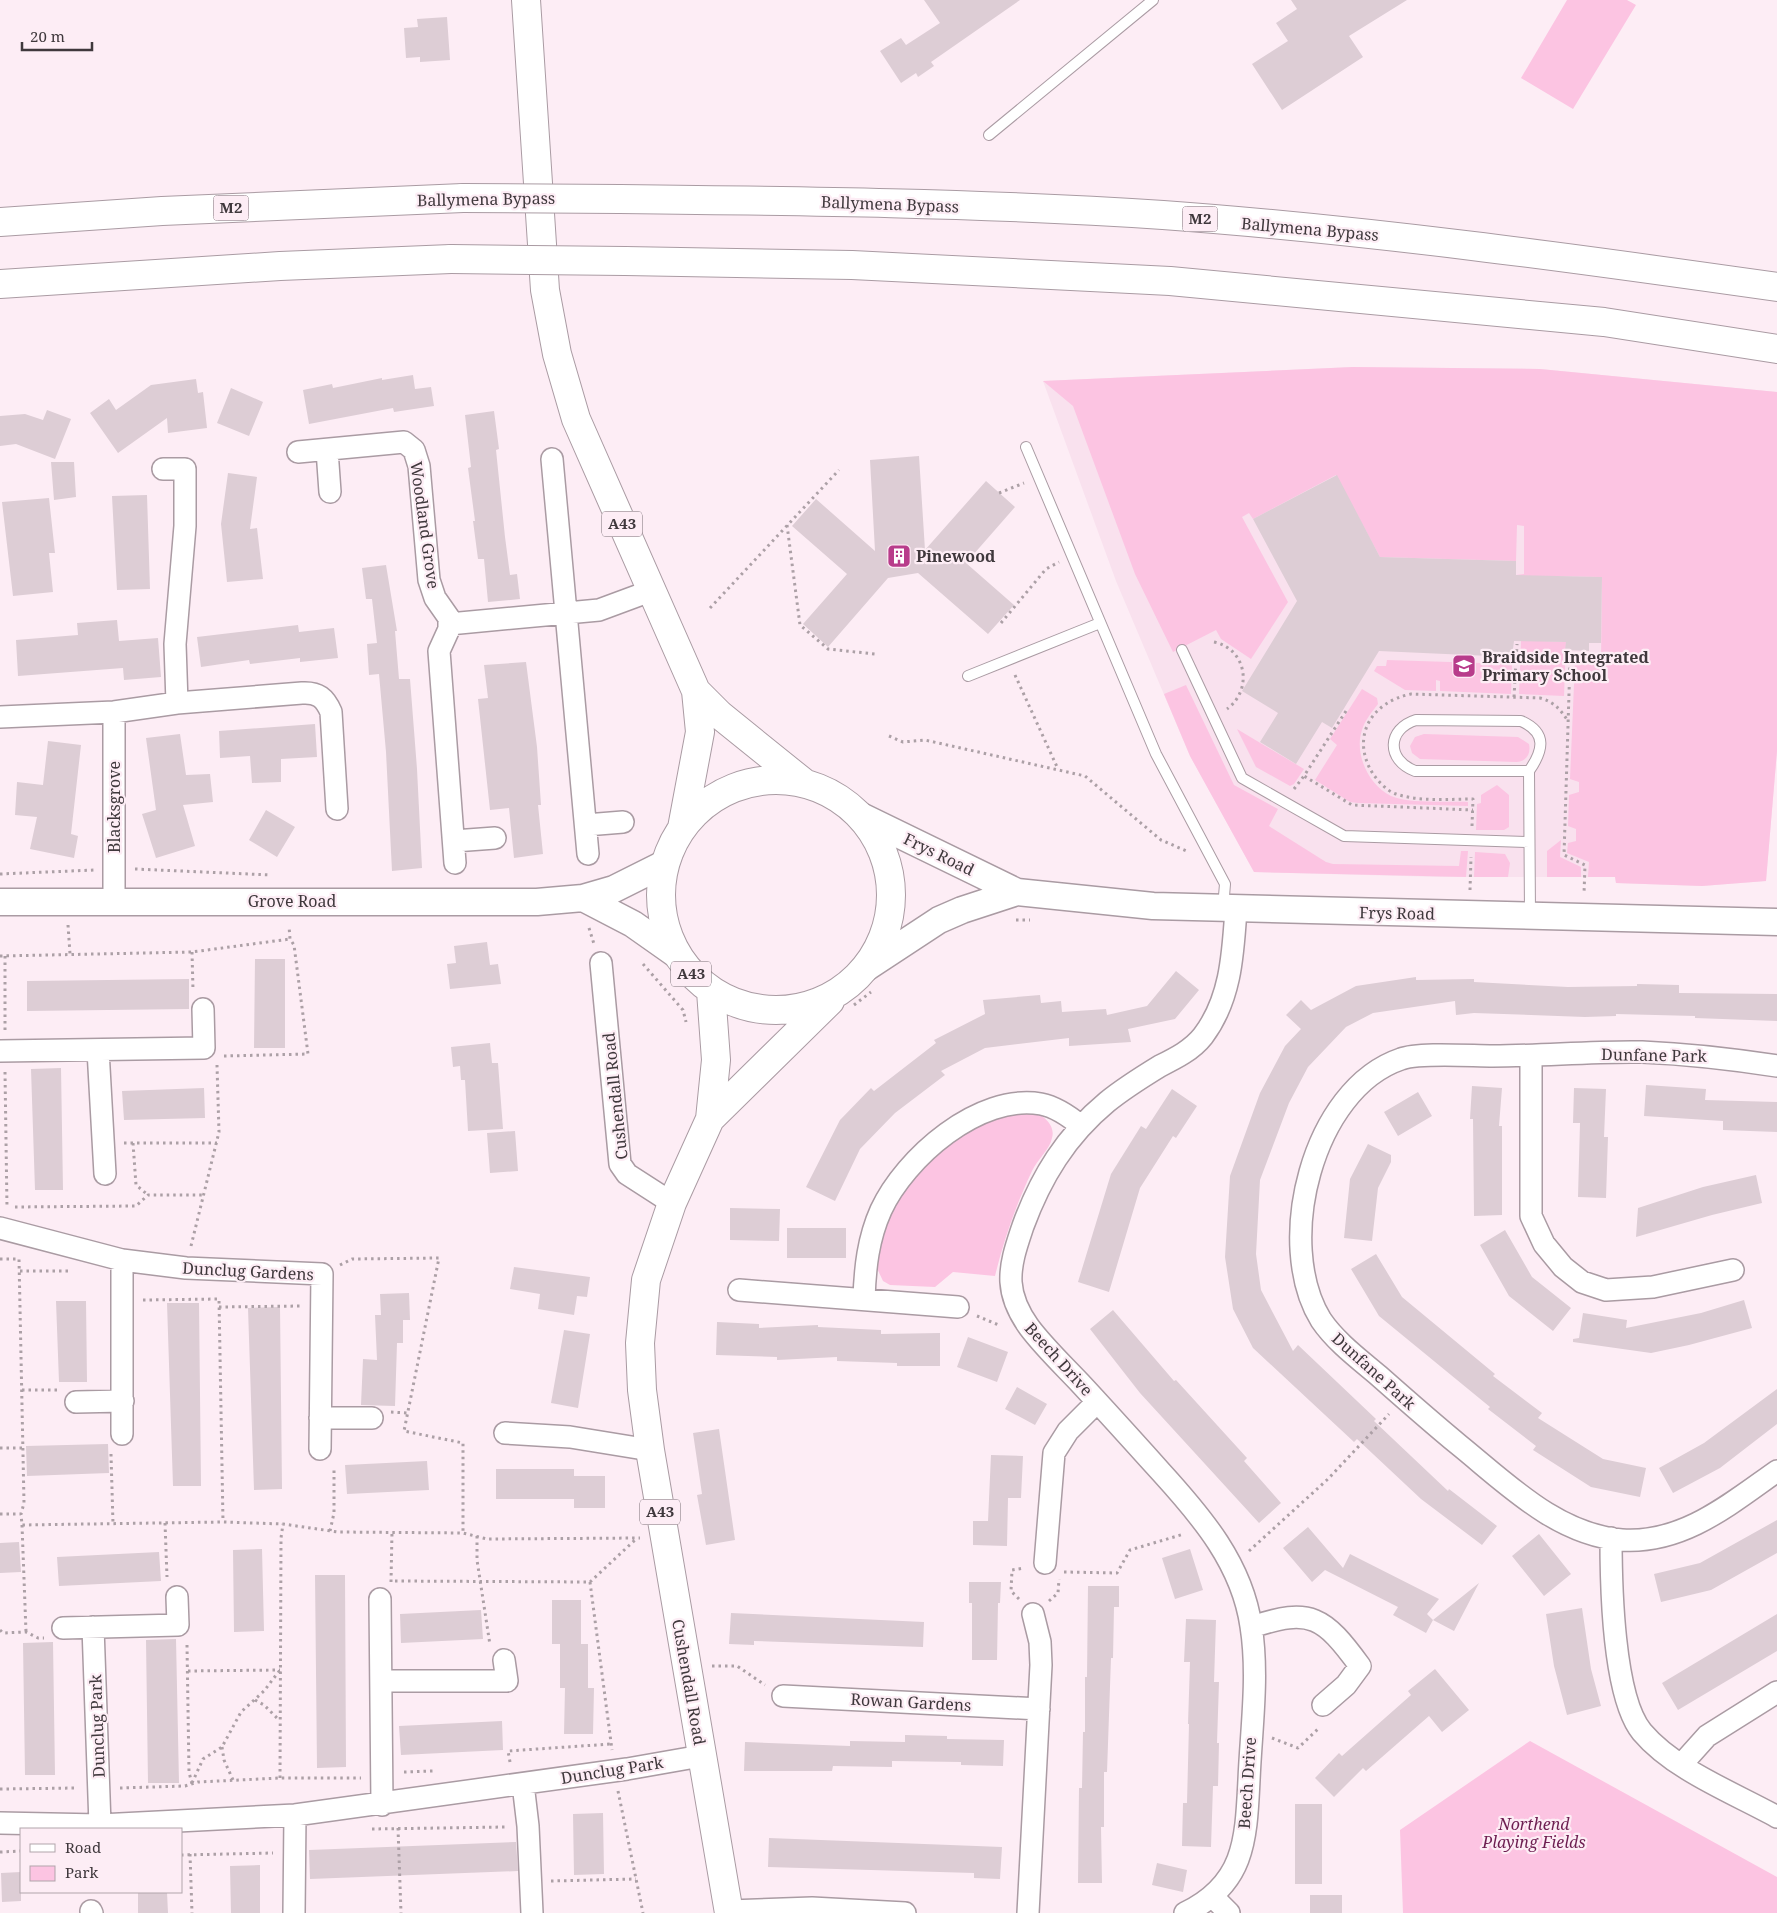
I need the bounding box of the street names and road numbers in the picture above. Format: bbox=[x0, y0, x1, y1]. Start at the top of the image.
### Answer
street label: Ballymena Bypass bbox=[417, 187, 555, 211]
street label: Ballymena Bypass bbox=[821, 191, 959, 217]
road number: M2 bbox=[214, 196, 248, 220]
road number: M2 bbox=[1182, 206, 1218, 232]
street label: Ballymena Bypass bbox=[1240, 212, 1380, 246]
street label: Woodland Grove bbox=[405, 460, 445, 590]
road number: A43 bbox=[602, 512, 642, 536]
street label: Blacksgrove bbox=[103, 761, 125, 853]
street label: Frys Road bbox=[900, 827, 978, 881]
street label: Grove Road bbox=[248, 890, 337, 912]
street label: Frys Road bbox=[1359, 901, 1435, 925]
road number: A43 bbox=[671, 962, 711, 986]
street label: Cushendall Road bbox=[597, 1031, 633, 1161]
street label: Dunfane Park bbox=[1601, 1043, 1708, 1067]
street label: Dunclug Gardens bbox=[182, 1257, 314, 1285]
street label: Beech Drive bbox=[1020, 1317, 1098, 1401]
street label: Dunfane Park bbox=[1327, 1327, 1421, 1415]
road number: A43 bbox=[640, 1500, 680, 1524]
street label: Cushendall Road bbox=[667, 1617, 711, 1747]
street label: Dunclug Park bbox=[84, 1673, 110, 1778]
street label: Rowan Gardens bbox=[850, 1688, 972, 1716]
street label: Beech Drive bbox=[1233, 1736, 1261, 1830]
street label: Dunclug Park bbox=[559, 1751, 665, 1789]

